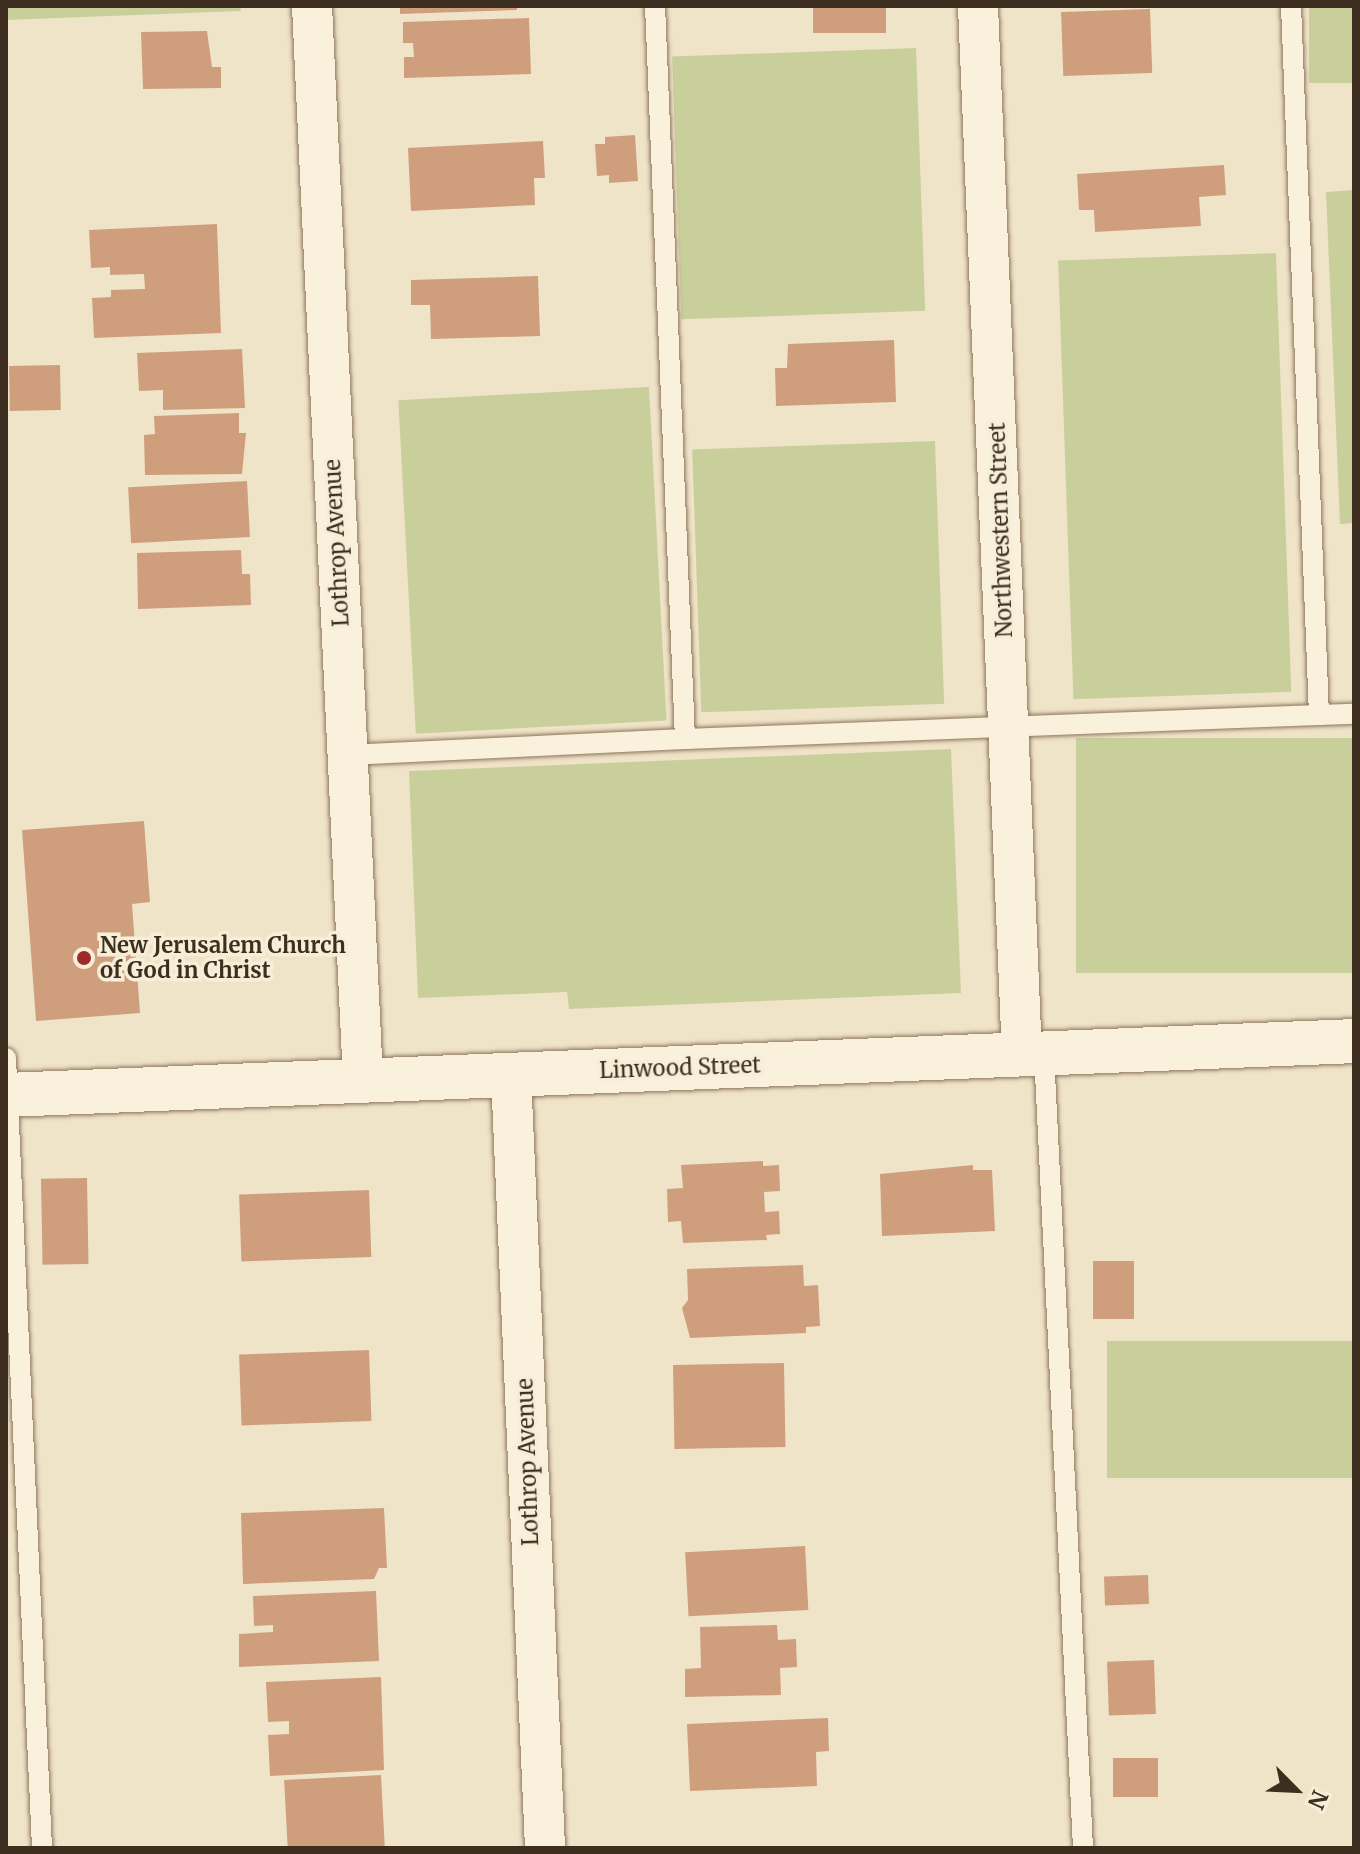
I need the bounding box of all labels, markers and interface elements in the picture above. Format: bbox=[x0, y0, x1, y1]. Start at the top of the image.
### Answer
street label: Northwestern Street bbox=[984, 422, 1018, 638]
street label: Lothrop Avenue bbox=[319, 459, 355, 627]
place label: New Jerusalem Church of God in Christ bbox=[100, 932, 346, 984]
marker: New Jerusalem Church of God in Christ bbox=[75, 949, 93, 967]
street label: Linwood Street bbox=[599, 1052, 761, 1084]
street label: Lothrop Avenue bbox=[512, 1378, 544, 1546]
north arrow bbox=[1256, 1750, 1336, 1830]
text: N bbox=[1302, 1786, 1334, 1813]

